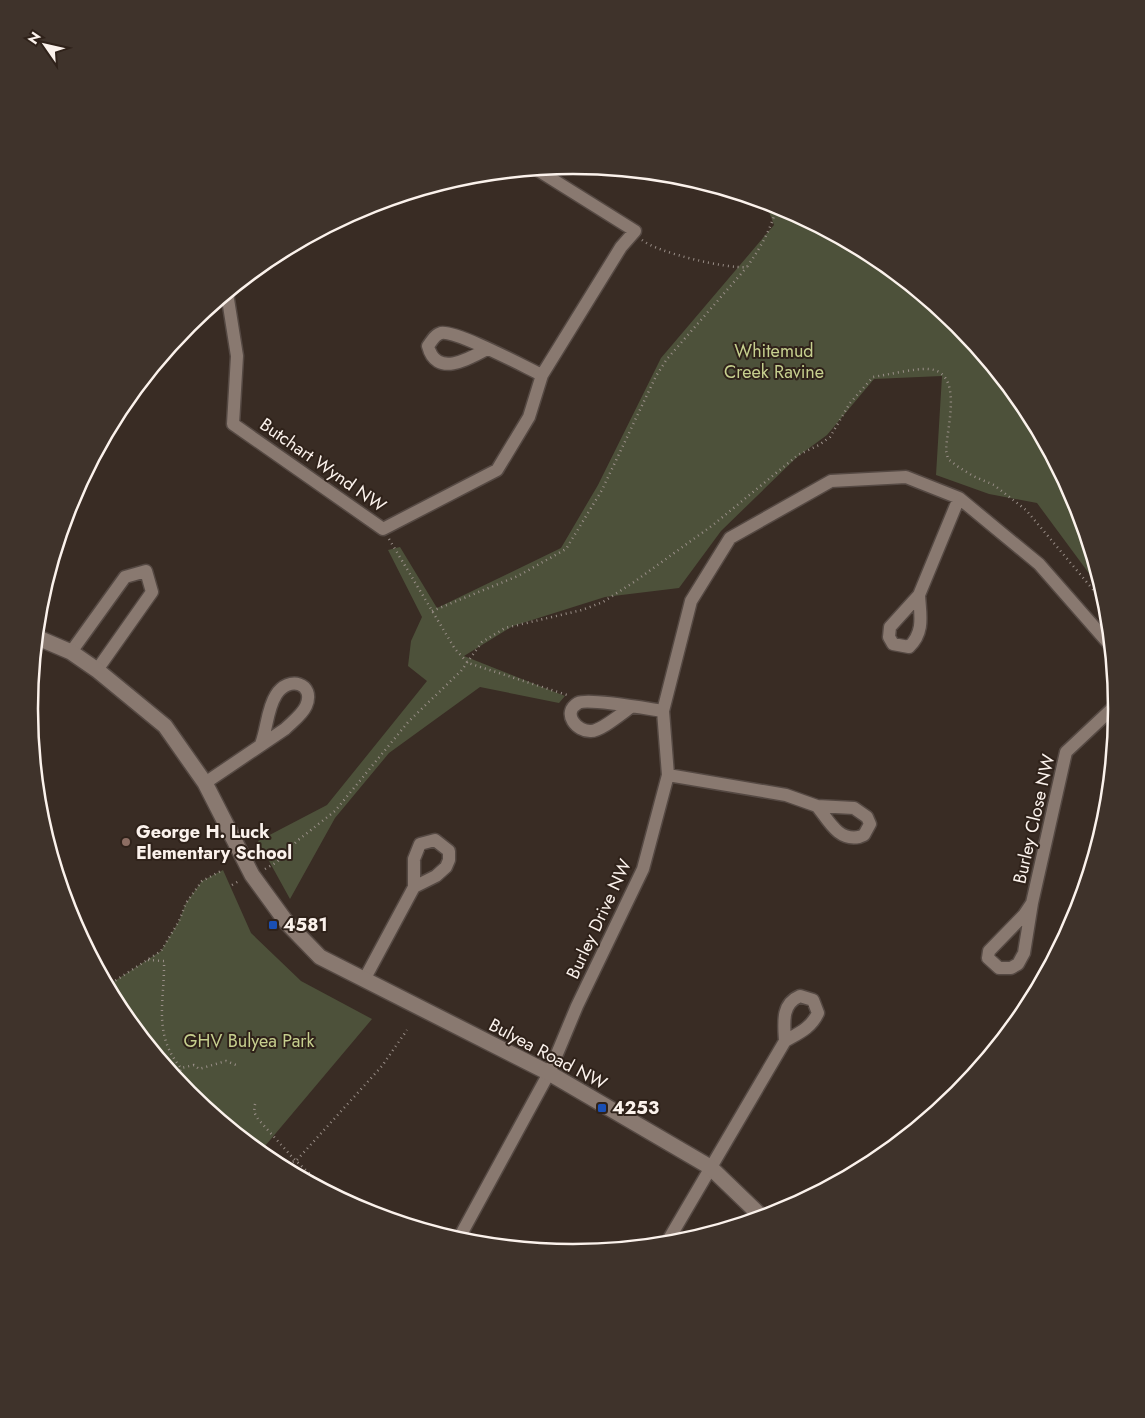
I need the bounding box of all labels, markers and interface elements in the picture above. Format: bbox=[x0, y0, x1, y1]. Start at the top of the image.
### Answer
north arrow bbox=[20, 20, 70, 70]
text: N bbox=[23, 28, 46, 48]
park label: Whitemud Creek Ravine bbox=[724, 338, 824, 385]
street label: Butchart Wynd NW bbox=[254, 412, 392, 518]
street label: Burley Close NW bbox=[1006, 752, 1062, 886]
place label: George H. Luck Elementary School bbox=[136, 819, 292, 866]
marker: George H. Luck Elementary School bbox=[120, 836, 132, 848]
street label: Burley Drive NW bbox=[560, 855, 638, 983]
place label: 4581 bbox=[283, 912, 328, 938]
marker: 4581 bbox=[267, 919, 279, 931]
street label: Bulyea Road NW bbox=[484, 1012, 612, 1096]
park label: GHV Bulyea Park bbox=[184, 1028, 314, 1054]
place label: 4253 bbox=[612, 1095, 659, 1121]
marker: 4253 bbox=[596, 1102, 608, 1114]

